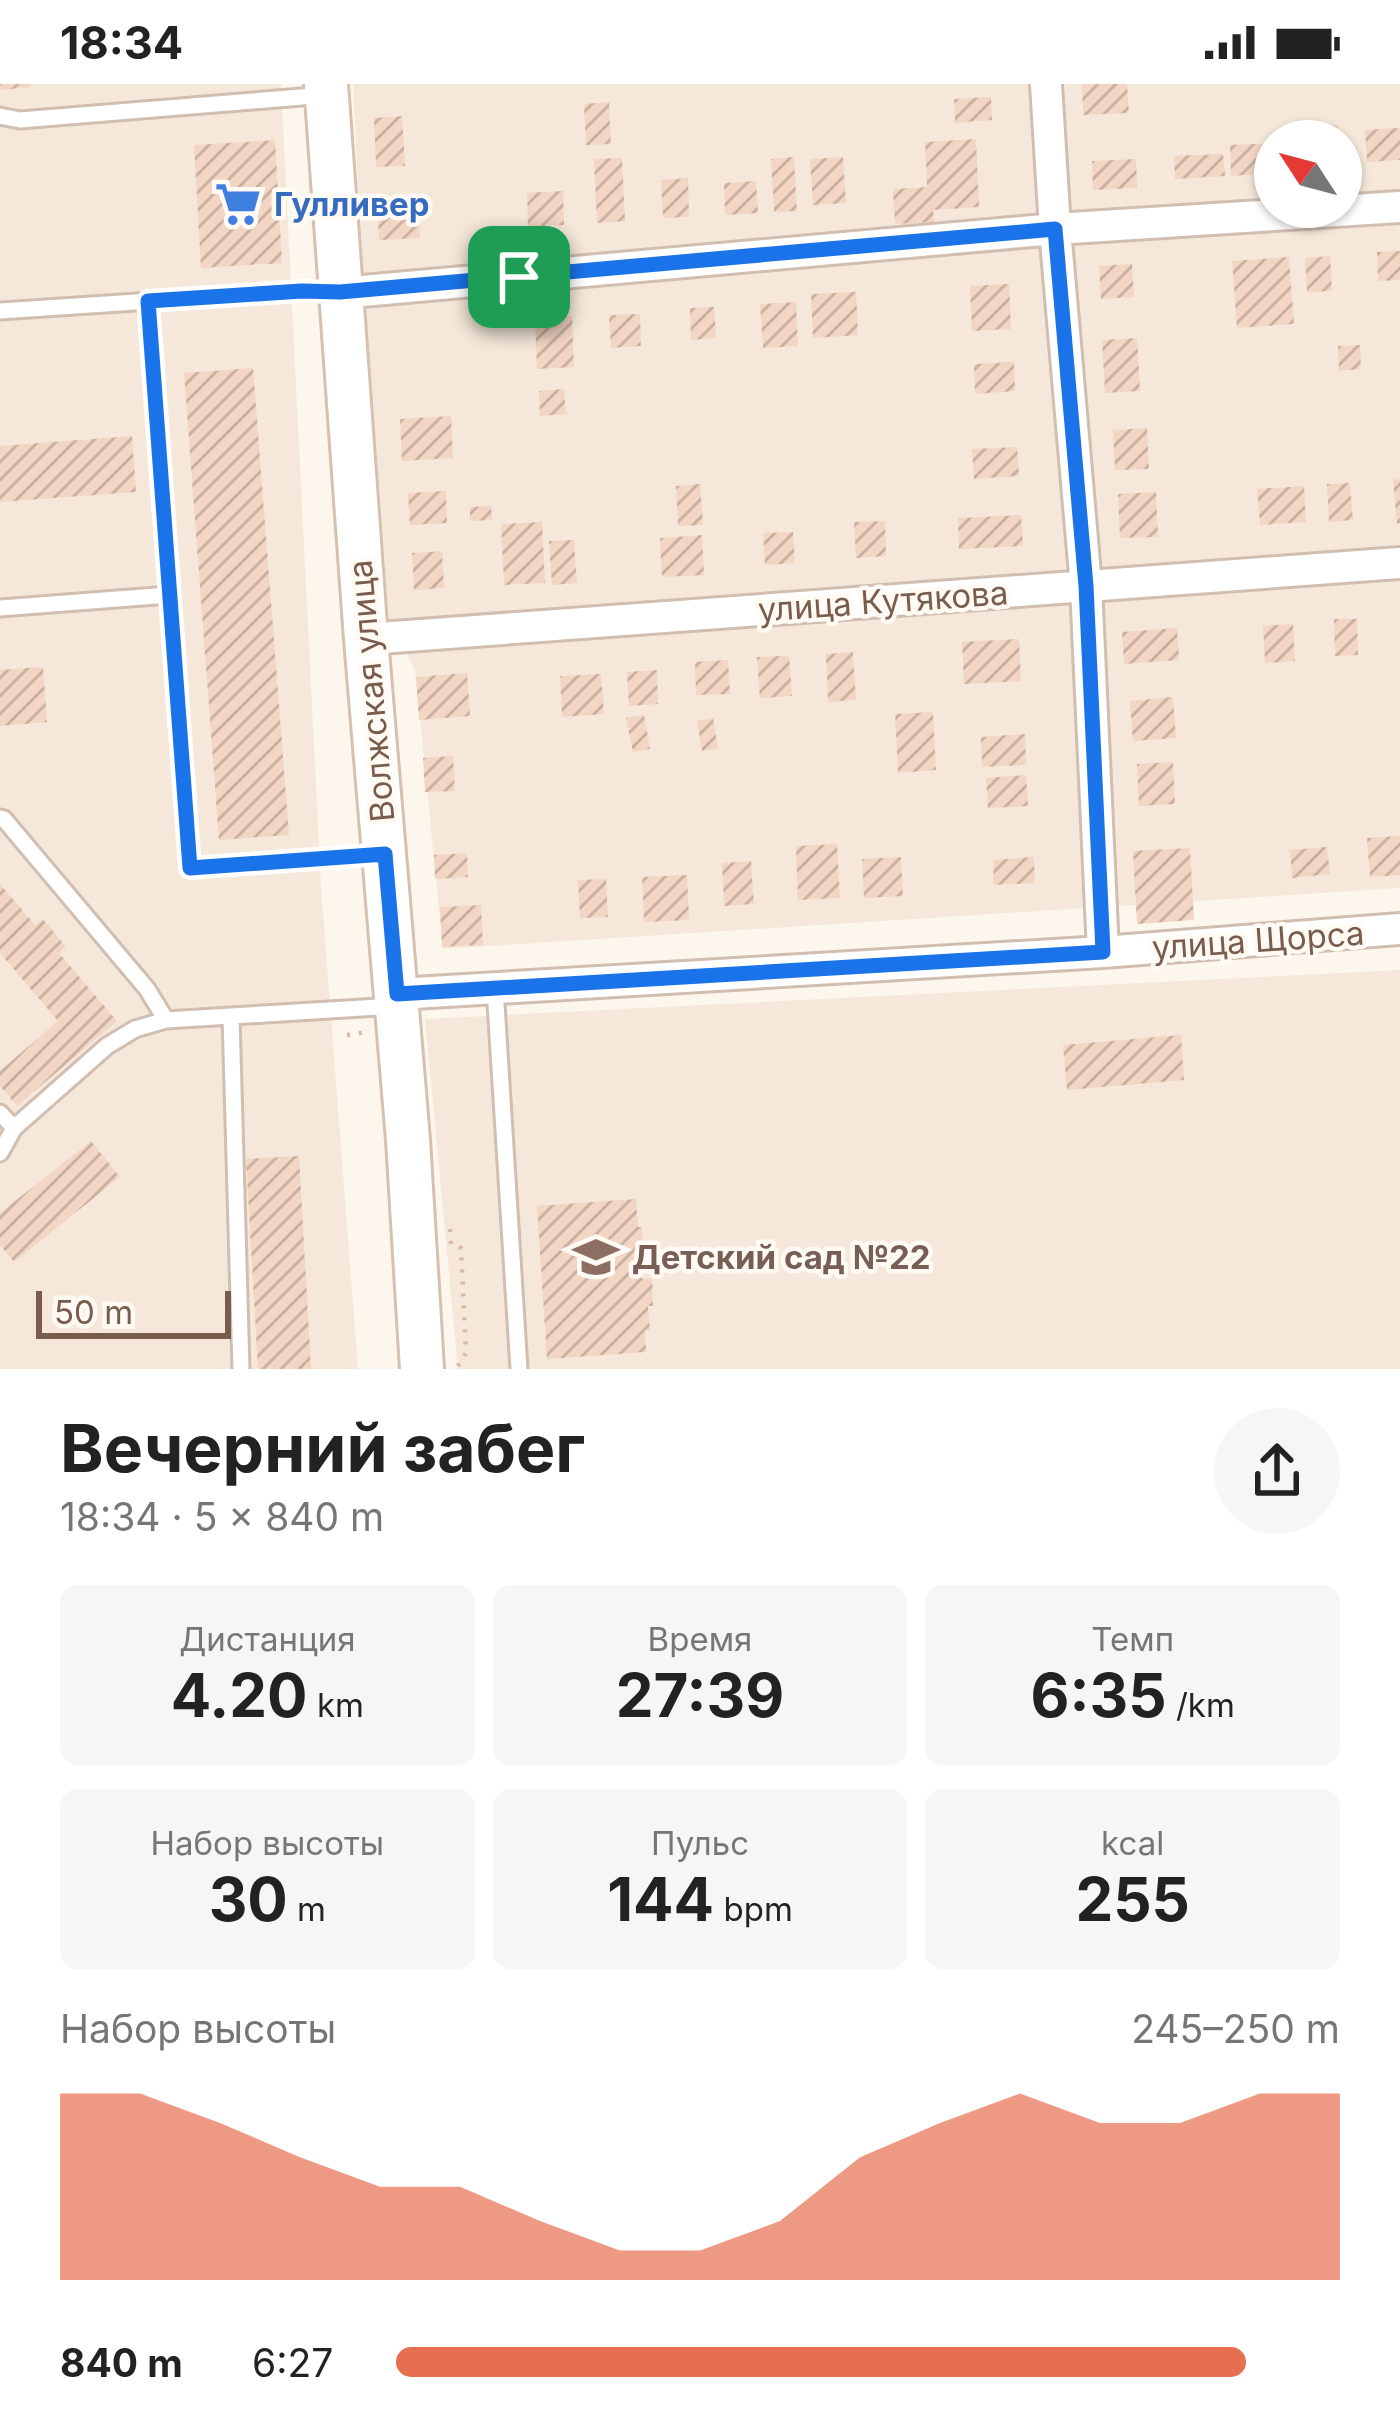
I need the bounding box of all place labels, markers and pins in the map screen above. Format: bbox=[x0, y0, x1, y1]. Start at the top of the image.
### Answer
supermarket icon: Гулливер bbox=[213, 179, 263, 229]
place label: Гулливер bbox=[274, 184, 429, 224]
pin bbox=[468, 226, 570, 328]
school or university icon: Детский сад №22 bbox=[571, 1232, 621, 1282]
place label: Детский сад №22 bbox=[632, 1237, 931, 1277]

